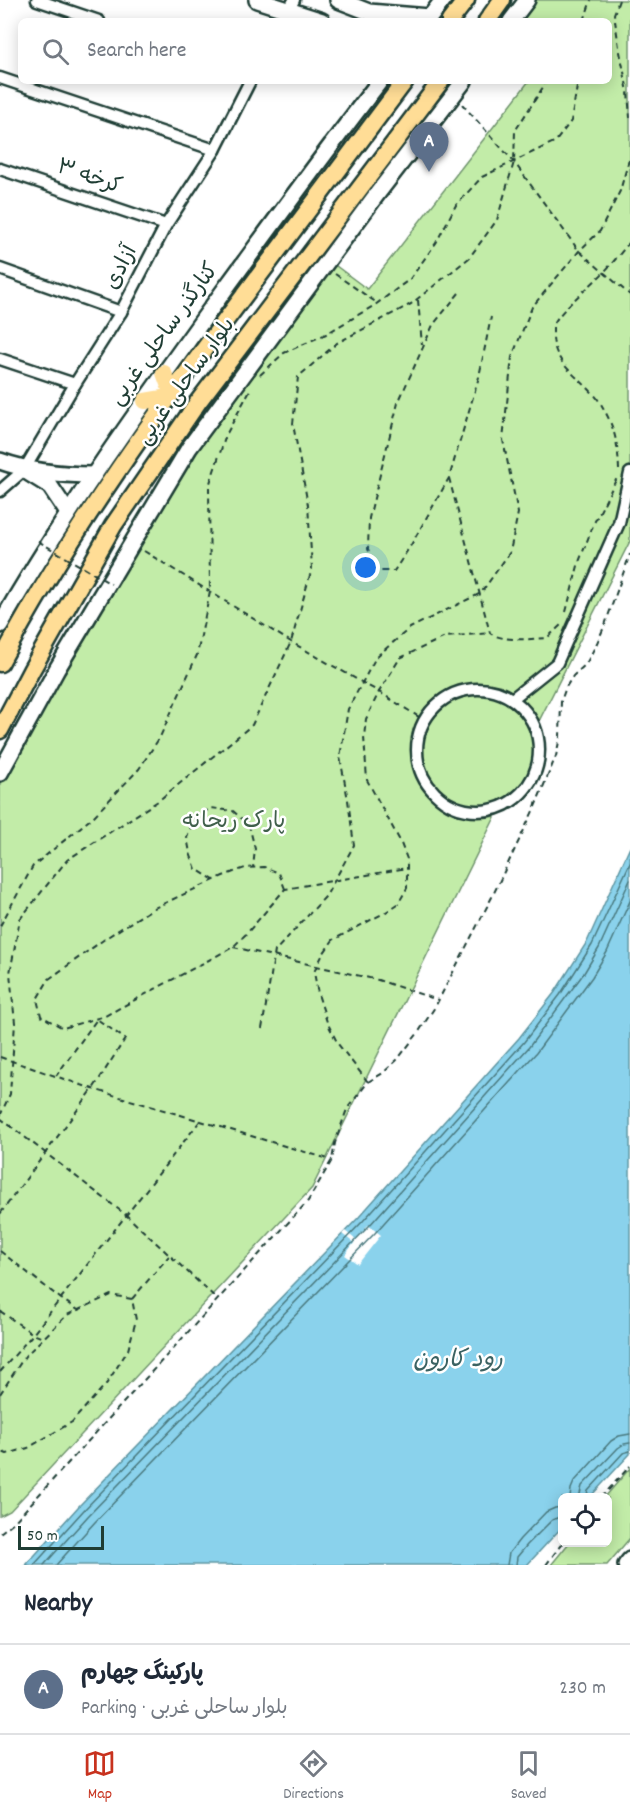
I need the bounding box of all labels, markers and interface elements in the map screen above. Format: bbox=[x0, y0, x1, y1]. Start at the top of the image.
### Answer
search box bbox=[18, 18, 612, 84]
icon: search bbox=[39, 35, 72, 68]
text: Search here bbox=[87, 36, 186, 67]
pin: A bbox=[410, 122, 448, 172]
street label: کرخه ۳ bbox=[52, 152, 126, 204]
street label: آزادی bbox=[98, 239, 147, 296]
street label: کنارگذر ساحلی غربی bbox=[103, 257, 227, 413]
street label: بلوار ساحلی غربی bbox=[130, 312, 244, 452]
your location bbox=[351, 553, 380, 582]
park label: پارک ریحانه bbox=[183, 807, 285, 838]
water label: رود کارون bbox=[413, 1344, 503, 1378]
map controls bbox=[558, 1493, 612, 1547]
button: locate bbox=[558, 1493, 612, 1547]
scale bar bbox=[18, 1523, 104, 1550]
text: 50 m bbox=[27, 1525, 58, 1548]
text: Nearby bbox=[24, 1586, 92, 1623]
text: پارکینگ چهارم bbox=[81, 1659, 203, 1690]
text: A bbox=[38, 1675, 49, 1703]
text: 230 m bbox=[559, 1675, 606, 1703]
text: Parking · بلوار ساحلی غربی bbox=[81, 1695, 288, 1723]
tab: Map bbox=[83, 1747, 116, 1806]
tab: Directions bbox=[283, 1747, 344, 1806]
tab: Saved bbox=[511, 1747, 547, 1806]

